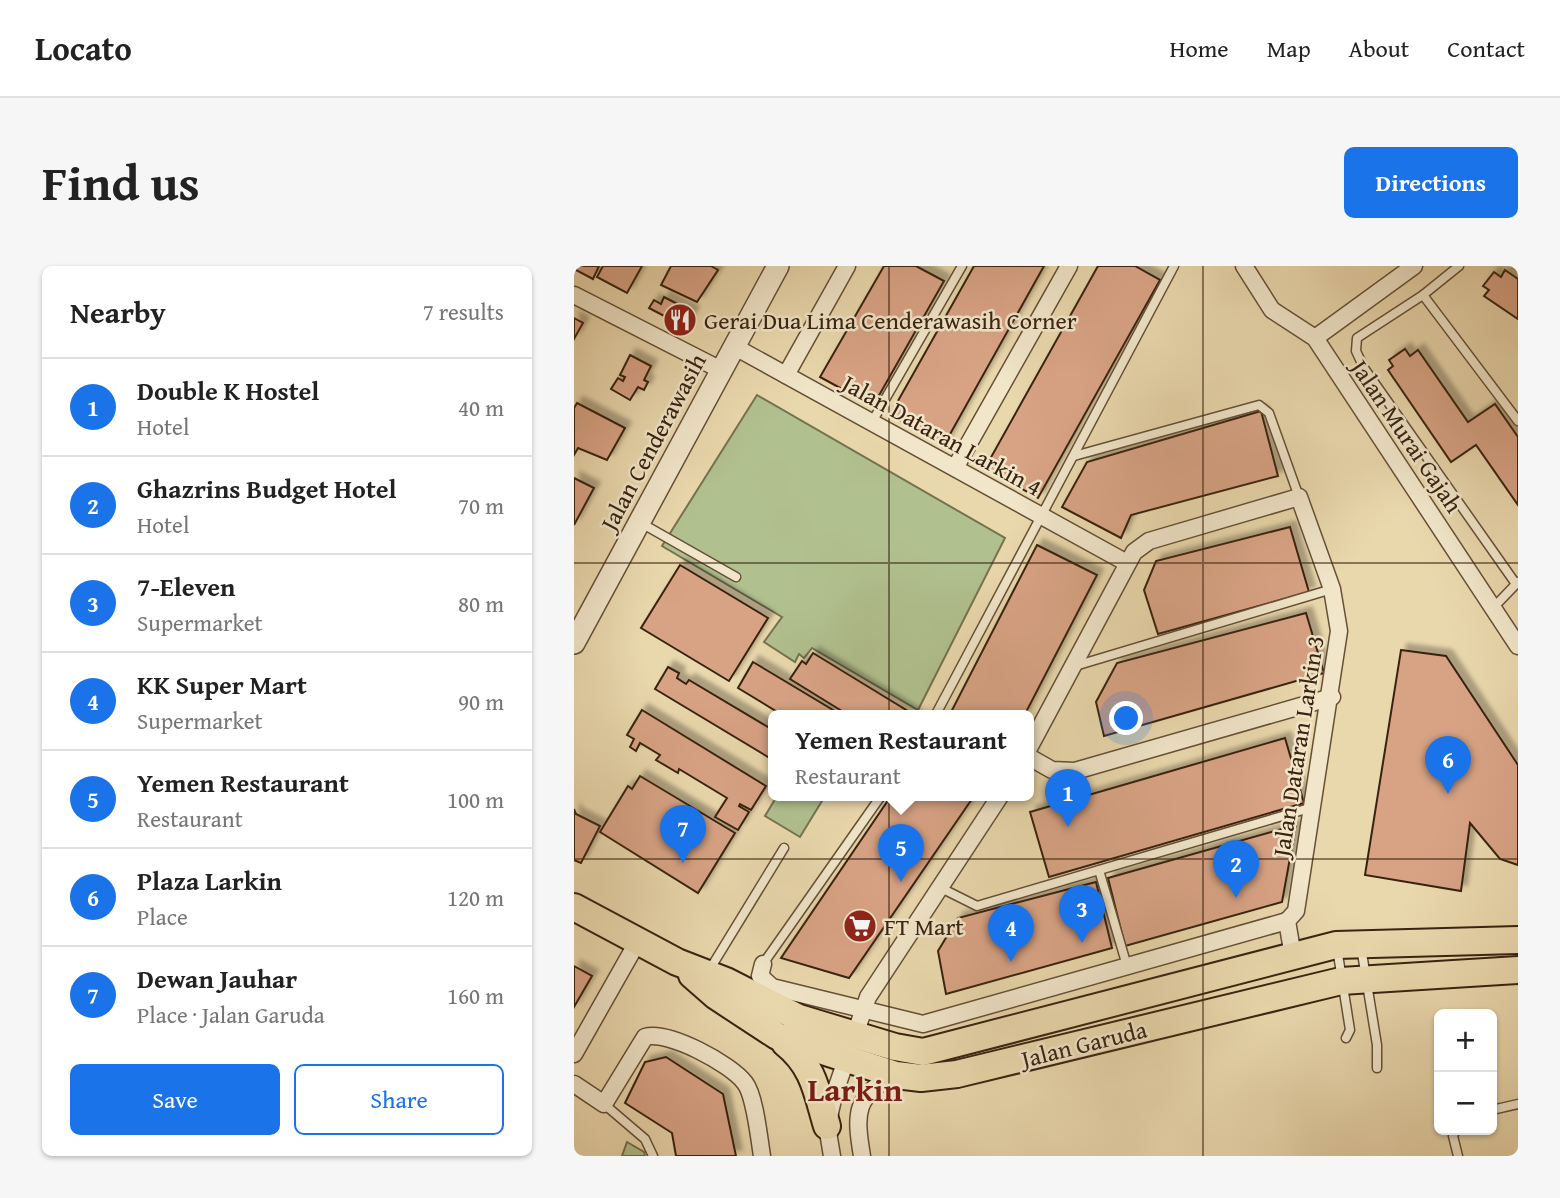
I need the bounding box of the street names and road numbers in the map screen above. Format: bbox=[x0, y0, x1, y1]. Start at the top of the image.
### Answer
street label: Jalan Cenderawasih bbox=[590, 347, 715, 539]
street label: Jalan Murai Gajah bbox=[1341, 350, 1472, 520]
street label: Jalan Dataran Larkin 4 bbox=[833, 364, 1048, 504]
street label: Jalan Dataran Larkin 3 bbox=[1263, 633, 1333, 862]
street label: Jalan Garuda bbox=[1015, 1011, 1151, 1077]

